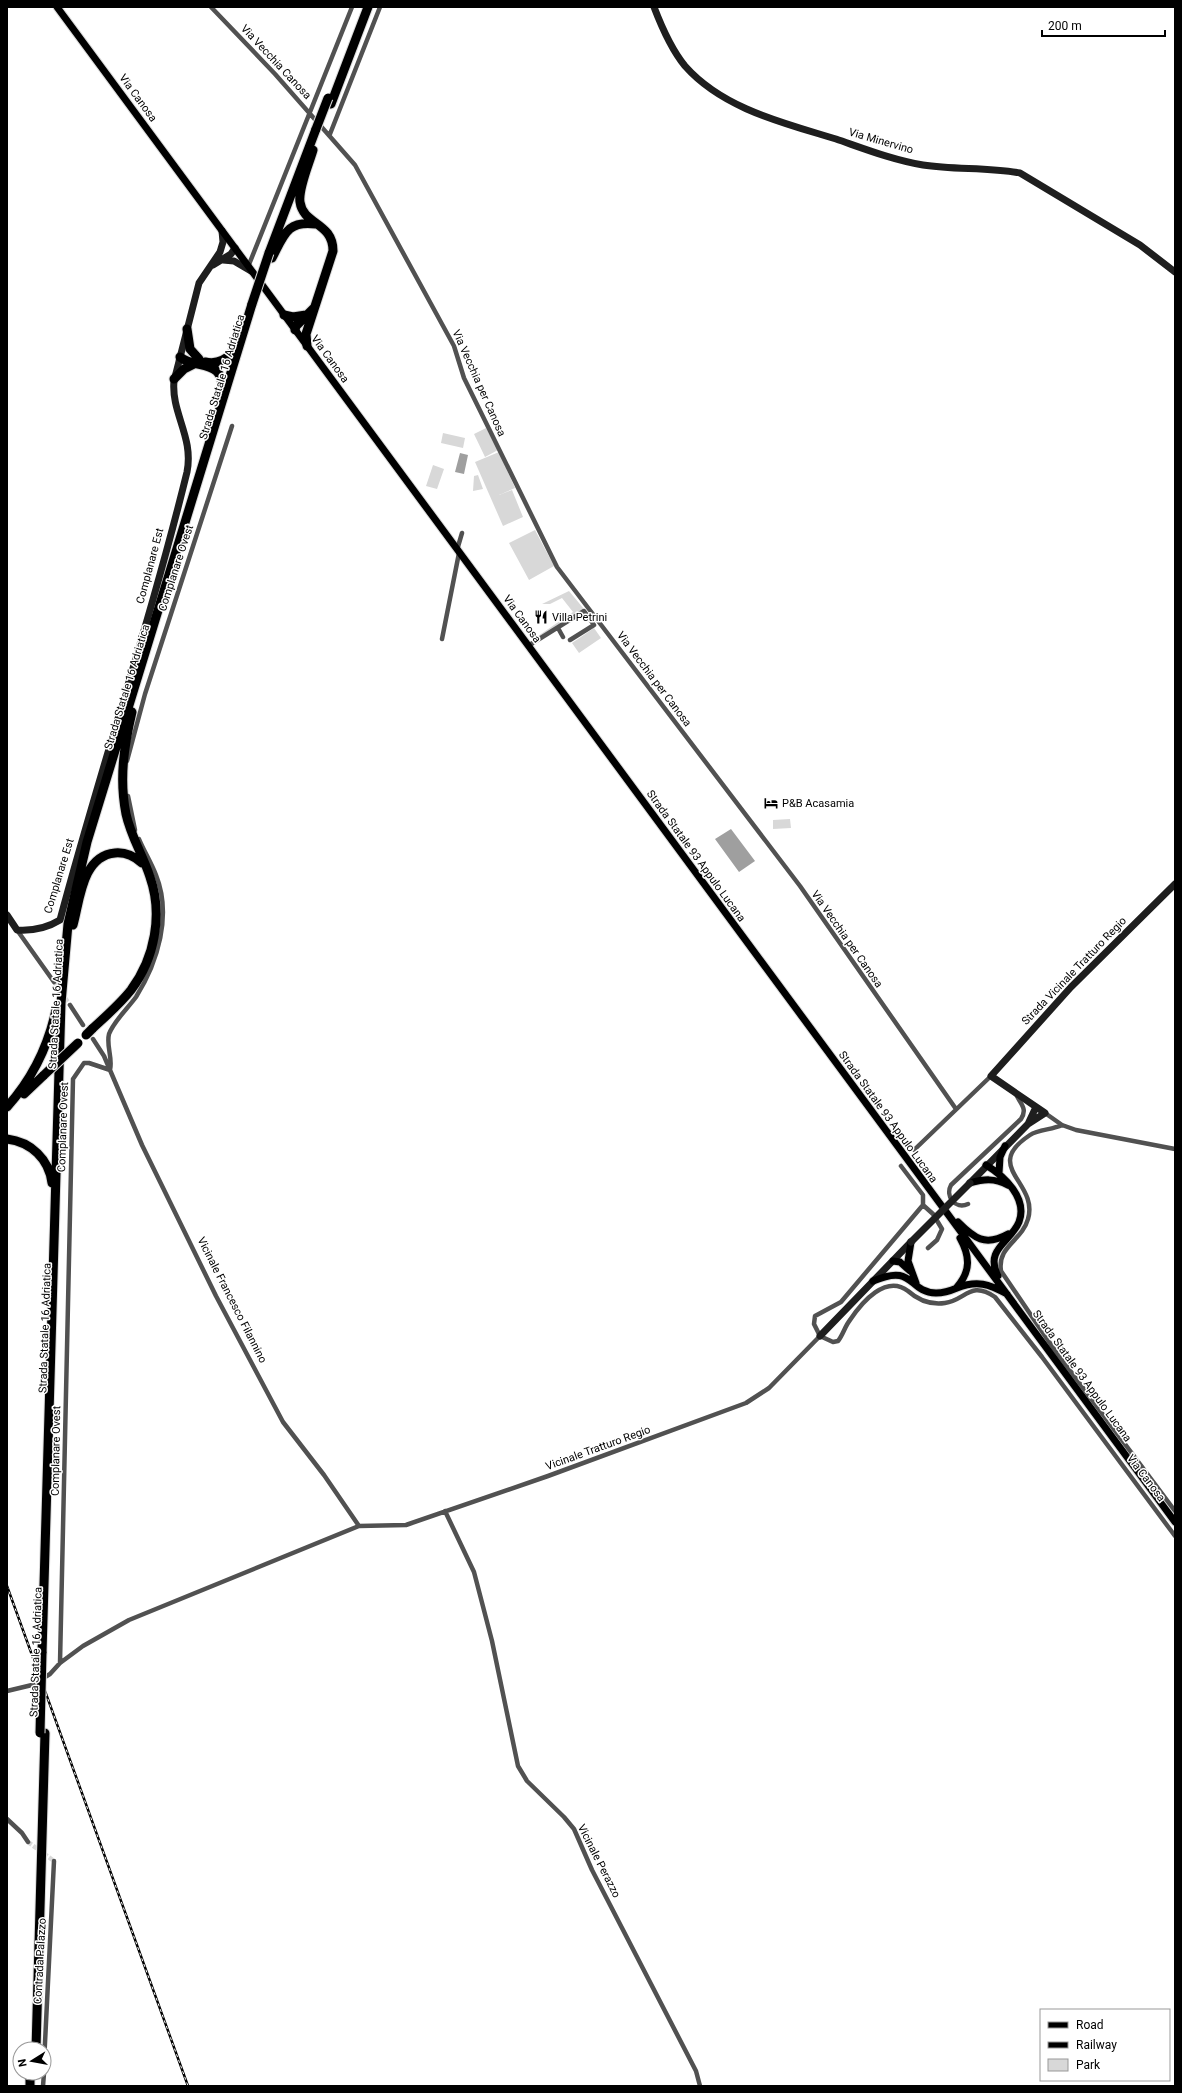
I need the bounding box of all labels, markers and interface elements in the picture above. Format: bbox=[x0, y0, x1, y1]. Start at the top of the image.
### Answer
scale bar bbox=[1042, 12, 1165, 38]
text: 200 m bbox=[1048, 19, 1082, 33]
street label: Via Vecchia Canosa bbox=[238, 22, 314, 102]
street label: Via Canosa bbox=[116, 72, 160, 124]
street label: Via Minervino bbox=[847, 126, 915, 156]
street label: Strada Statale 16 Adriatica bbox=[197, 313, 247, 441]
street label: Via Vecchia per Canosa bbox=[450, 328, 508, 438]
street label: Via Canosa bbox=[308, 333, 352, 385]
street label: Complanare Ovest bbox=[156, 523, 196, 613]
street label: Complanare Est bbox=[134, 526, 166, 605]
street label: Via Canosa bbox=[500, 593, 544, 645]
restaurant icon: Villa Petrini bbox=[533, 609, 549, 625]
place label: Villa Petrini bbox=[552, 611, 607, 624]
street label: Strada Statale 16 Adriatica bbox=[102, 623, 152, 751]
street label: Via Vecchia per Canosa bbox=[614, 629, 694, 729]
street label: Strada Statale 93 Appulo Lucana bbox=[644, 788, 748, 924]
hotel icon: P&B Acasamia bbox=[763, 795, 779, 811]
place label: P&B Acasamia bbox=[782, 797, 854, 810]
street label: Complanare Est bbox=[41, 837, 77, 915]
street label: Via Vecchia per Canosa bbox=[809, 888, 885, 990]
street label: Strada Vicinale Tratturo Regio bbox=[1019, 914, 1129, 1028]
street label: Strada Statale 16 Adriatica bbox=[46, 939, 66, 1069]
street label: Strada Statale 93 Appulo Lucana bbox=[836, 1049, 940, 1185]
street label: Complanare Ovest bbox=[55, 1081, 71, 1172]
street label: Vicinale Francesco Filannino bbox=[195, 1235, 269, 1365]
street label: Strada Statale 16 Adriatica bbox=[36, 1263, 54, 1393]
street label: Strada Statale 93 Appulo Lucana bbox=[1030, 1308, 1134, 1444]
street label: Complanare Ovest bbox=[49, 1405, 63, 1496]
street label: Vicinale Tratturo Regio bbox=[544, 1423, 652, 1473]
street label: Via Canosa bbox=[1124, 1452, 1168, 1504]
street label: Strada Statale 16 Adriatica bbox=[27, 1587, 45, 1717]
street label: Vicinale Perazzo bbox=[575, 1822, 623, 1900]
street label: Contrada Palazzo bbox=[31, 1918, 49, 2004]
legend bbox=[1040, 2009, 1170, 2081]
text: Road bbox=[1076, 2018, 1104, 2032]
text: Railway bbox=[1076, 2038, 1117, 2052]
north arrow bbox=[12, 2041, 52, 2081]
text: N bbox=[16, 2058, 30, 2068]
text: Park bbox=[1076, 2058, 1101, 2072]

